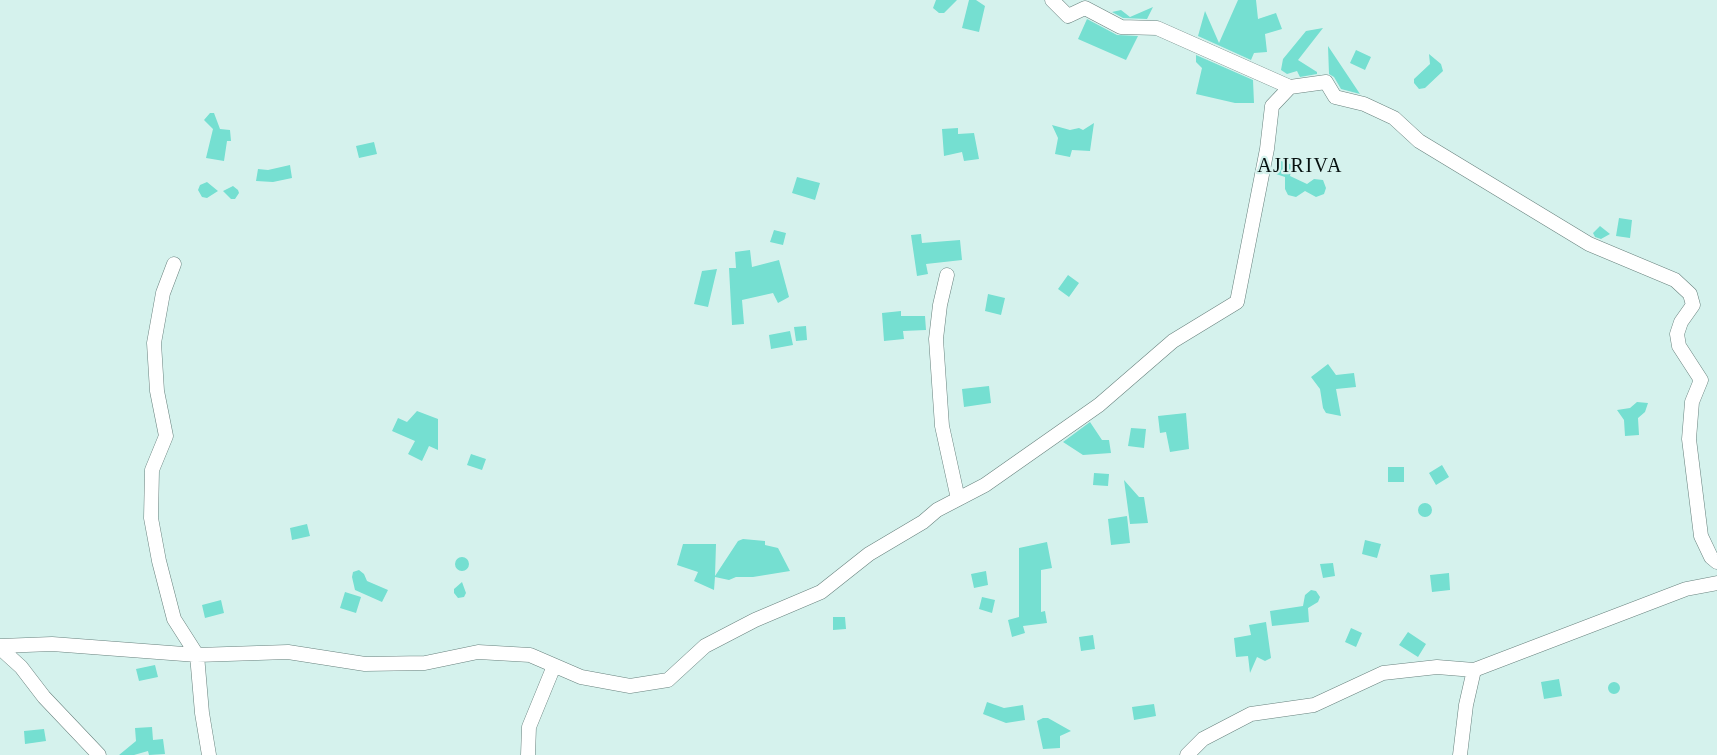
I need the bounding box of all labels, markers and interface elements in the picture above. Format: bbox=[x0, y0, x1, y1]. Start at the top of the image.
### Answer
district label: AJIRIVA bbox=[1257, 155, 1343, 179]

